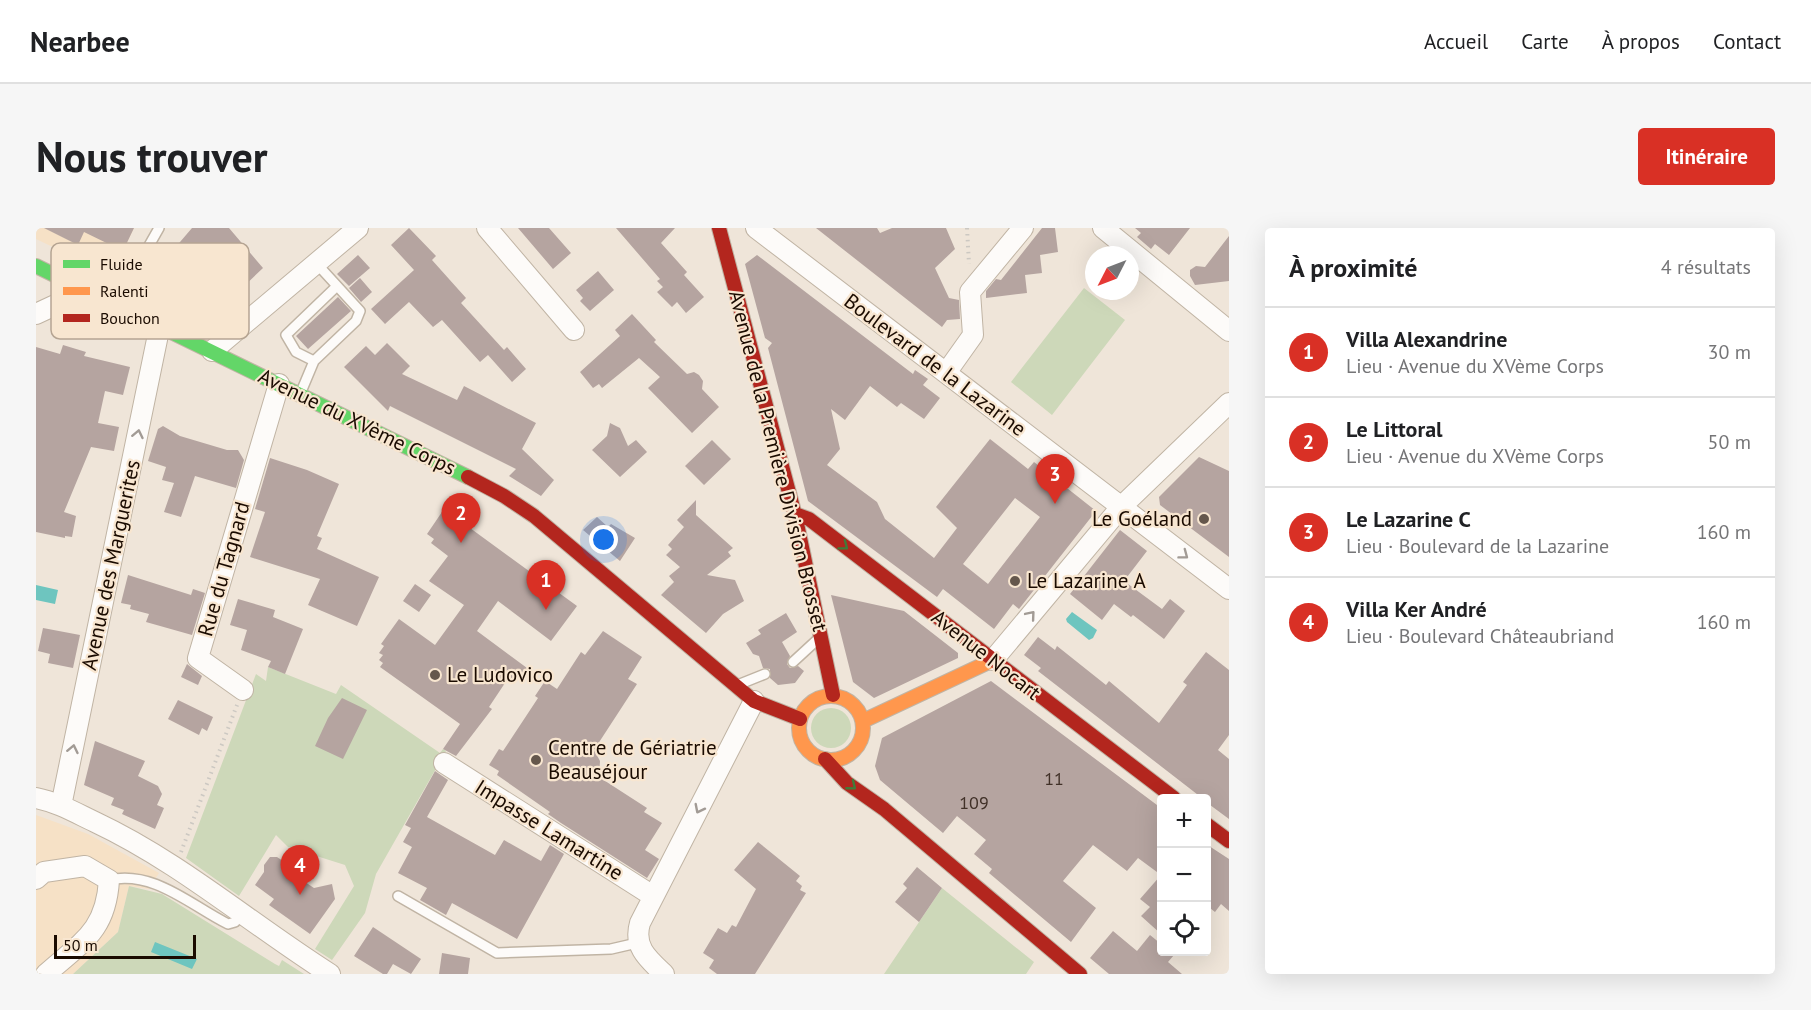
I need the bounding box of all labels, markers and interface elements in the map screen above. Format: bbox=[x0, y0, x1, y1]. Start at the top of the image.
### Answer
text: Nearbee bbox=[30, 23, 130, 60]
text: Accueil bbox=[1424, 28, 1488, 55]
text: Carte bbox=[1521, 28, 1569, 55]
text: À propos bbox=[1602, 28, 1680, 55]
text: Contact bbox=[1713, 28, 1781, 55]
button: Itinéraire bbox=[1638, 128, 1775, 185]
text: Nous trouver bbox=[36, 129, 267, 184]
legend bbox=[51, 243, 249, 339]
north arrow bbox=[1085, 246, 1139, 300]
text: À proximité bbox=[1289, 251, 1417, 284]
text: Fluide bbox=[100, 254, 143, 274]
text: 4 résultats bbox=[1661, 254, 1751, 280]
text: Ralenti bbox=[100, 281, 149, 301]
street label: Boulevard de la Lazarine bbox=[839, 287, 1032, 442]
street label: Avenue de la Première Division Brosset bbox=[723, 288, 834, 634]
text: Bouchon bbox=[100, 308, 160, 328]
text: Villa Alexandrine bbox=[1346, 325, 1507, 353]
text: 1 bbox=[1303, 339, 1314, 365]
text: 30 m bbox=[1708, 339, 1751, 365]
text: Lieu · Avenue du XVème Corps bbox=[1346, 353, 1604, 379]
street label: Avenue du XVème Corps bbox=[254, 362, 460, 481]
text: Le Littoral bbox=[1346, 415, 1443, 443]
one-way arrow bbox=[131, 429, 144, 439]
text: 2 bbox=[1303, 429, 1314, 455]
text: 50 m bbox=[1708, 429, 1751, 455]
text: Lieu · Avenue du XVème Corps bbox=[1346, 443, 1604, 469]
pin: 3 bbox=[1036, 454, 1074, 504]
street label: Avenue des Marguerites bbox=[75, 457, 146, 672]
pin: 2 bbox=[442, 494, 480, 543]
street label: Rue du Tagnard bbox=[191, 498, 256, 639]
place label: Le Goéland bbox=[1092, 505, 1192, 532]
text: Le Lazarine C bbox=[1346, 505, 1471, 533]
marker: Le Goéland bbox=[1197, 512, 1211, 526]
text: 3 bbox=[1303, 519, 1314, 545]
text: 160 m bbox=[1697, 519, 1751, 545]
your location bbox=[589, 525, 618, 554]
text: Lieu · Boulevard de la Lazarine bbox=[1346, 533, 1609, 559]
one-way arrow bbox=[837, 539, 848, 550]
one-way arrow bbox=[1178, 548, 1189, 559]
pin: 1 bbox=[526, 560, 566, 610]
place label: Le Lazarine A bbox=[1027, 567, 1146, 594]
marker: Le Lazarine A bbox=[1008, 574, 1022, 588]
text: Villa Ker André bbox=[1346, 595, 1487, 623]
street label: Avenue Nocart bbox=[926, 604, 1046, 706]
text: 4 bbox=[1303, 609, 1314, 635]
text: 160 m bbox=[1697, 609, 1751, 635]
one-way arrow bbox=[1023, 611, 1034, 622]
text: Lieu · Boulevard Châteaubriand bbox=[1346, 623, 1614, 649]
place label: Le Ludovico bbox=[447, 661, 553, 688]
marker: Le Ludovico bbox=[428, 668, 442, 682]
place label: Centre de Gériatrie Beauséjour bbox=[548, 734, 717, 785]
one-way arrow bbox=[66, 744, 79, 754]
marker: Centre de Gériatrie Beauséjour bbox=[529, 753, 543, 767]
house number: 11 bbox=[1044, 767, 1064, 790]
street label: Impasse Lamartine bbox=[470, 773, 628, 886]
one-way arrow bbox=[846, 779, 857, 790]
house number: 109 bbox=[959, 791, 989, 814]
map controls bbox=[1157, 794, 1211, 956]
button: + bbox=[1157, 794, 1211, 848]
one-way arrow bbox=[694, 802, 706, 813]
pin: 4 bbox=[280, 846, 320, 895]
button: − bbox=[1157, 848, 1211, 902]
button: locate bbox=[1157, 902, 1211, 956]
scale bar bbox=[54, 932, 196, 960]
text: 50 m bbox=[63, 935, 98, 955]

